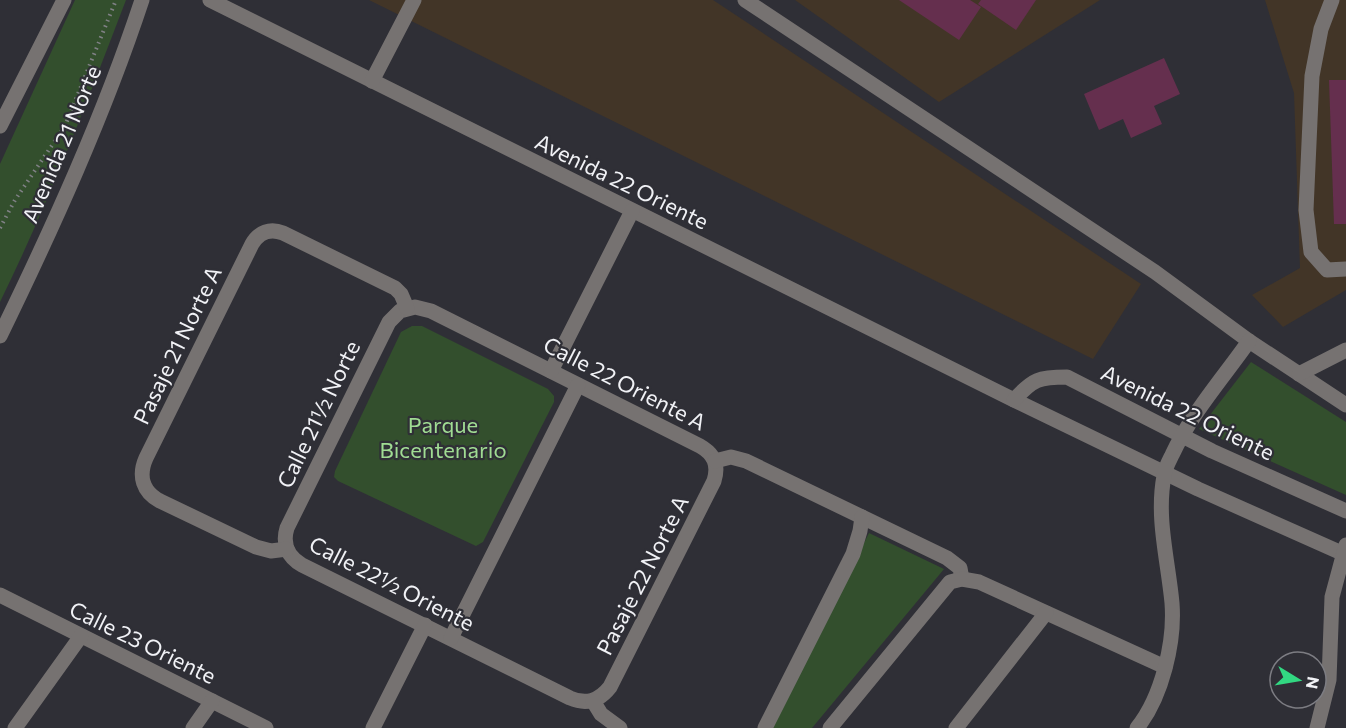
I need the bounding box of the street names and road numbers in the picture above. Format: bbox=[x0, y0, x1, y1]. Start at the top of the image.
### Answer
street label: Avenida 21 Norte bbox=[16, 61, 106, 227]
street label: Avenida 22 Oriente bbox=[531, 127, 713, 235]
street label: Pasaje 21 Norte A bbox=[127, 262, 227, 428]
street label: Calle 22 Oriente A bbox=[539, 330, 711, 436]
street label: Calle 21½ Norte bbox=[271, 336, 365, 492]
street label: Avenida 22 Oriente bbox=[1097, 358, 1279, 466]
street label: Pasaje 22 Norte A bbox=[590, 491, 694, 659]
street label: Calle 22½ Oriente bbox=[305, 530, 479, 636]
street label: Calle 23 Oriente bbox=[65, 595, 221, 689]

